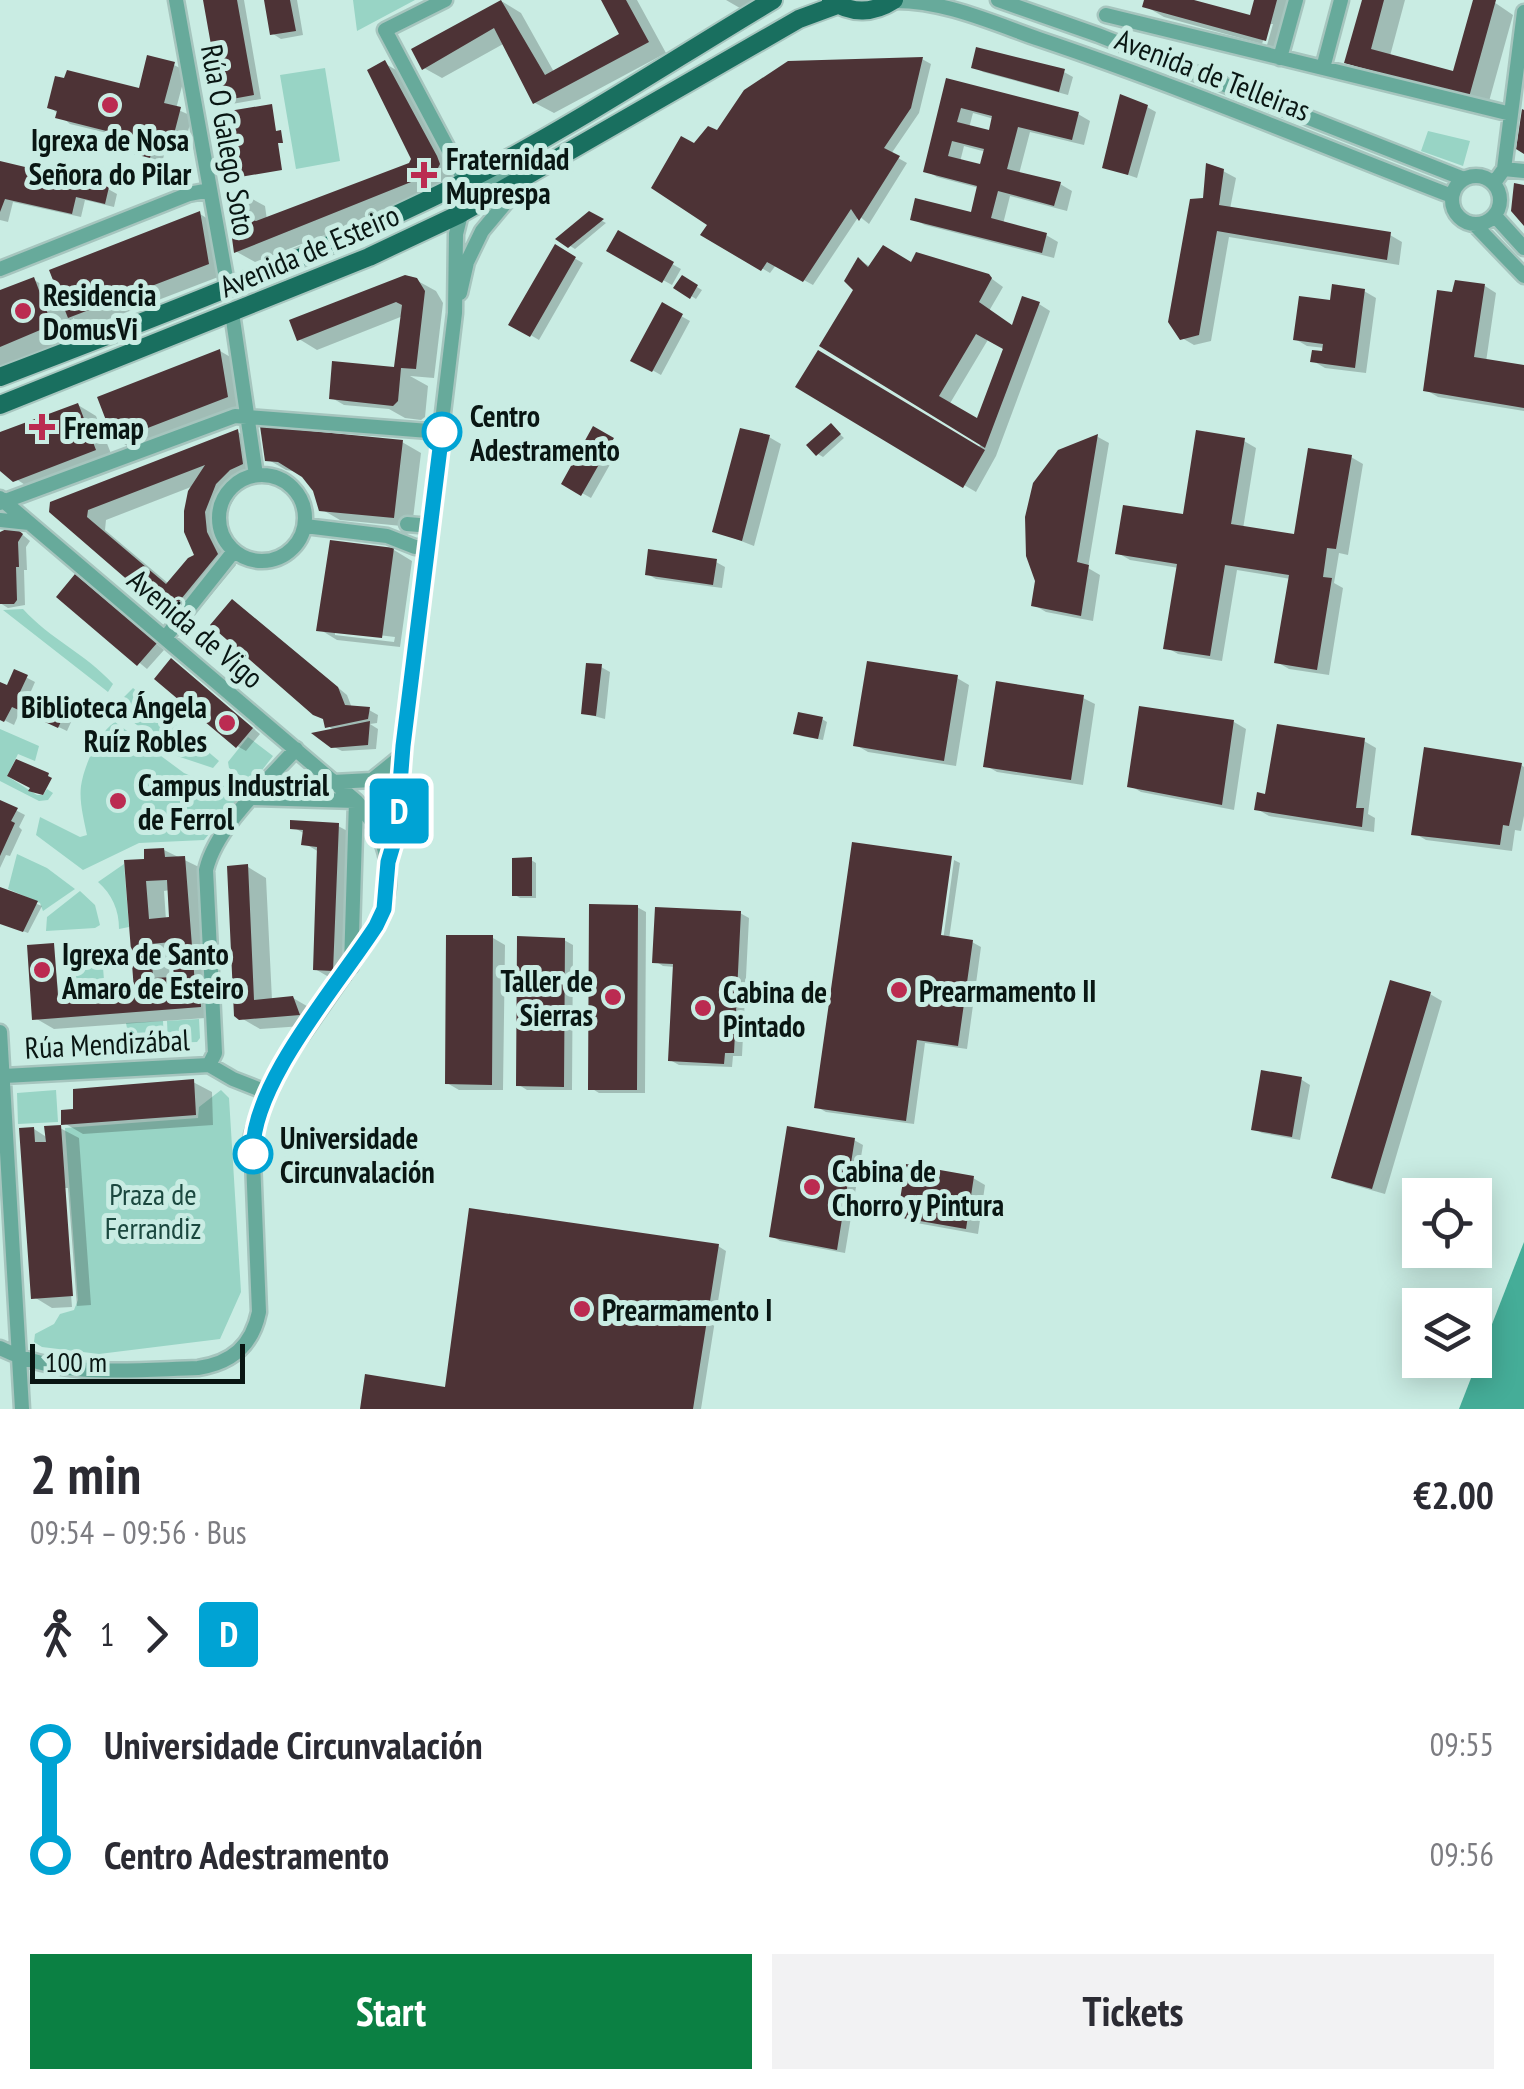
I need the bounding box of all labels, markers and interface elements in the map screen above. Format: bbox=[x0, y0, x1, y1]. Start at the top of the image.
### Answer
street label: Avenida de Telleiras bbox=[1110, 19, 1316, 129]
street label: Rúa O Galego Soto bbox=[193, 41, 265, 239]
marker: Igrexa de Nosa Señora do Pilar bbox=[99, 94, 121, 116]
place label: Igrexa de Nosa Señora do Pilar bbox=[29, 120, 191, 193]
place label: Fraternidad Muprespa bbox=[446, 139, 569, 212]
marker: Fraternidad Muprespa bbox=[411, 162, 437, 188]
street label: Avenida de Esteiro bbox=[213, 195, 405, 305]
place label: Residencia DomusVi bbox=[43, 275, 156, 348]
marker: Residencia DomusVi bbox=[12, 300, 34, 322]
place label: Centro Adestramento bbox=[469, 396, 620, 469]
place label: Fremap bbox=[64, 408, 144, 447]
marker: Centro Adestramento bbox=[423, 413, 461, 451]
marker: Fremap bbox=[29, 414, 55, 440]
street label: Avenida de Vigo bbox=[120, 560, 272, 696]
place label: Biblioteca Ángela Ruíz Robles bbox=[21, 687, 207, 760]
marker: Biblioteca Ángela Ruíz Robles bbox=[216, 712, 238, 734]
place label: Campus Industrial de Ferrol bbox=[138, 765, 330, 838]
line badge: D bbox=[366, 778, 432, 844]
text: D bbox=[390, 788, 408, 834]
marker: Campus Industrial de Ferrol bbox=[107, 790, 129, 812]
place label: Igrexa de Santo Amaro de Esteiro bbox=[61, 934, 244, 1007]
marker: Igrexa de Santo Amaro de Esteiro bbox=[31, 959, 53, 981]
place label: Taller de Sierras bbox=[500, 961, 593, 1034]
place label: Prearmamento II bbox=[919, 971, 1096, 1010]
place label: Cabina de Pintado bbox=[723, 972, 827, 1045]
marker: Prearmamento II bbox=[888, 979, 910, 1001]
marker: Taller de Sierras bbox=[602, 986, 624, 1008]
marker: Cabina de Pintado bbox=[692, 997, 714, 1019]
street label: Rúa Mendizábal bbox=[24, 1019, 190, 1067]
place label: Universidade Circunvalación bbox=[280, 1118, 435, 1191]
marker: Universidade Circunvalación bbox=[234, 1135, 272, 1173]
place label: Cabina de Chorro y Pintura bbox=[832, 1151, 1004, 1224]
park label: Praza de Ferrandiz bbox=[105, 1174, 201, 1247]
marker: Cabina de Chorro y Pintura bbox=[801, 1176, 823, 1198]
map controls bbox=[1402, 1178, 1492, 1378]
button: locate bbox=[1402, 1178, 1492, 1268]
button: layers bbox=[1402, 1288, 1492, 1378]
place label: Prearmamento I bbox=[602, 1290, 772, 1329]
marker: Prearmamento I bbox=[571, 1298, 593, 1320]
scale bar bbox=[30, 1339, 245, 1384]
text: 100 m bbox=[45, 1343, 107, 1380]
text: 2 min bbox=[30, 1438, 141, 1509]
text: €2.00 bbox=[1413, 1470, 1494, 1519]
text: 09:54 – 09:56 · Bus bbox=[30, 1511, 247, 1553]
icon: walk bbox=[30, 1607, 85, 1662]
icon: forward bbox=[129, 1607, 184, 1662]
text: D bbox=[219, 1611, 238, 1657]
text: 1 bbox=[100, 1613, 114, 1655]
text: Universidade Circunvalación bbox=[104, 1720, 482, 1769]
text: 09:55 bbox=[1430, 1723, 1494, 1765]
text: Centro Adestramento bbox=[104, 1830, 389, 1879]
text: 09:56 bbox=[1430, 1833, 1494, 1875]
button: Start bbox=[30, 1954, 752, 2069]
button: Tickets bbox=[772, 1954, 1494, 2069]

